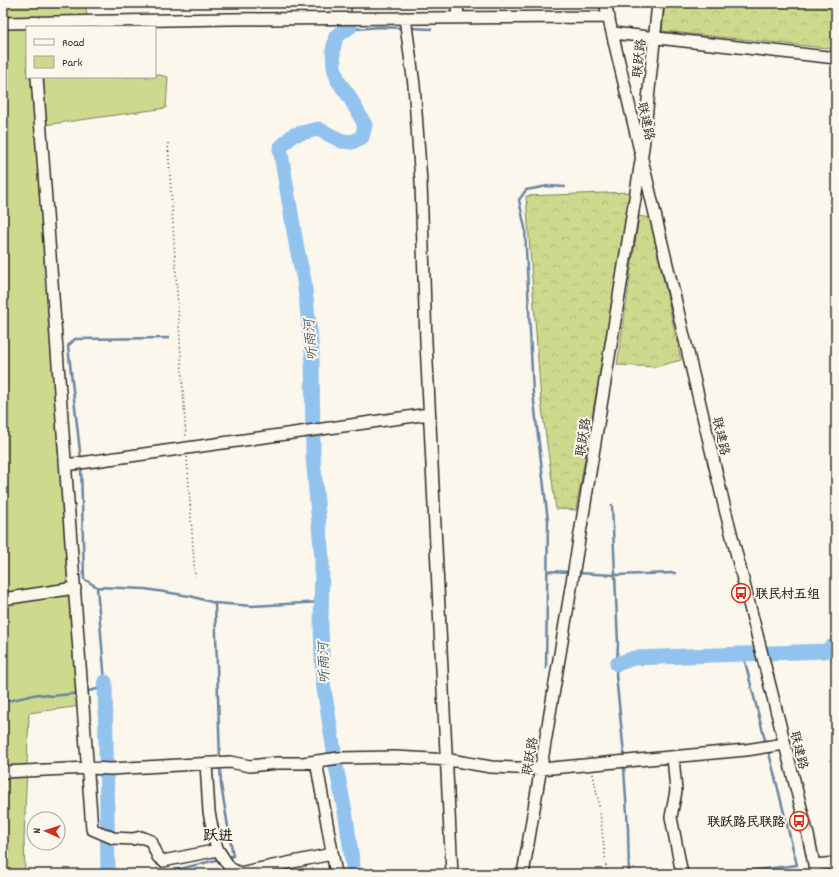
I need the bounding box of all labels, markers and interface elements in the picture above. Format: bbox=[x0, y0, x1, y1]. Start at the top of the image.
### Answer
legend bbox=[26, 26, 156, 78]
text: Road bbox=[62, 35, 84, 52]
street label: 联跃路 bbox=[629, 38, 652, 79]
text: Park bbox=[62, 55, 83, 72]
street label: 联建路 bbox=[631, 100, 658, 143]
water label: 听雨河 bbox=[300, 316, 324, 362]
street label: 联建路 bbox=[706, 415, 733, 458]
street label: 联跃路 bbox=[572, 417, 597, 458]
bus stop icon: 联民村五组 bbox=[730, 582, 752, 604]
place label: 联民村五组 bbox=[755, 586, 820, 605]
water label: 听雨河 bbox=[314, 640, 336, 684]
street label: 联建路 bbox=[784, 729, 812, 772]
street label: 联跃路 bbox=[519, 736, 544, 777]
bus stop icon: 联跃路民联路 bbox=[788, 810, 810, 832]
north arrow bbox=[26, 811, 66, 851]
place label: 联跃路民联路 bbox=[707, 814, 785, 833]
district label: 跃进 bbox=[203, 826, 233, 848]
text: N bbox=[30, 827, 46, 834]

